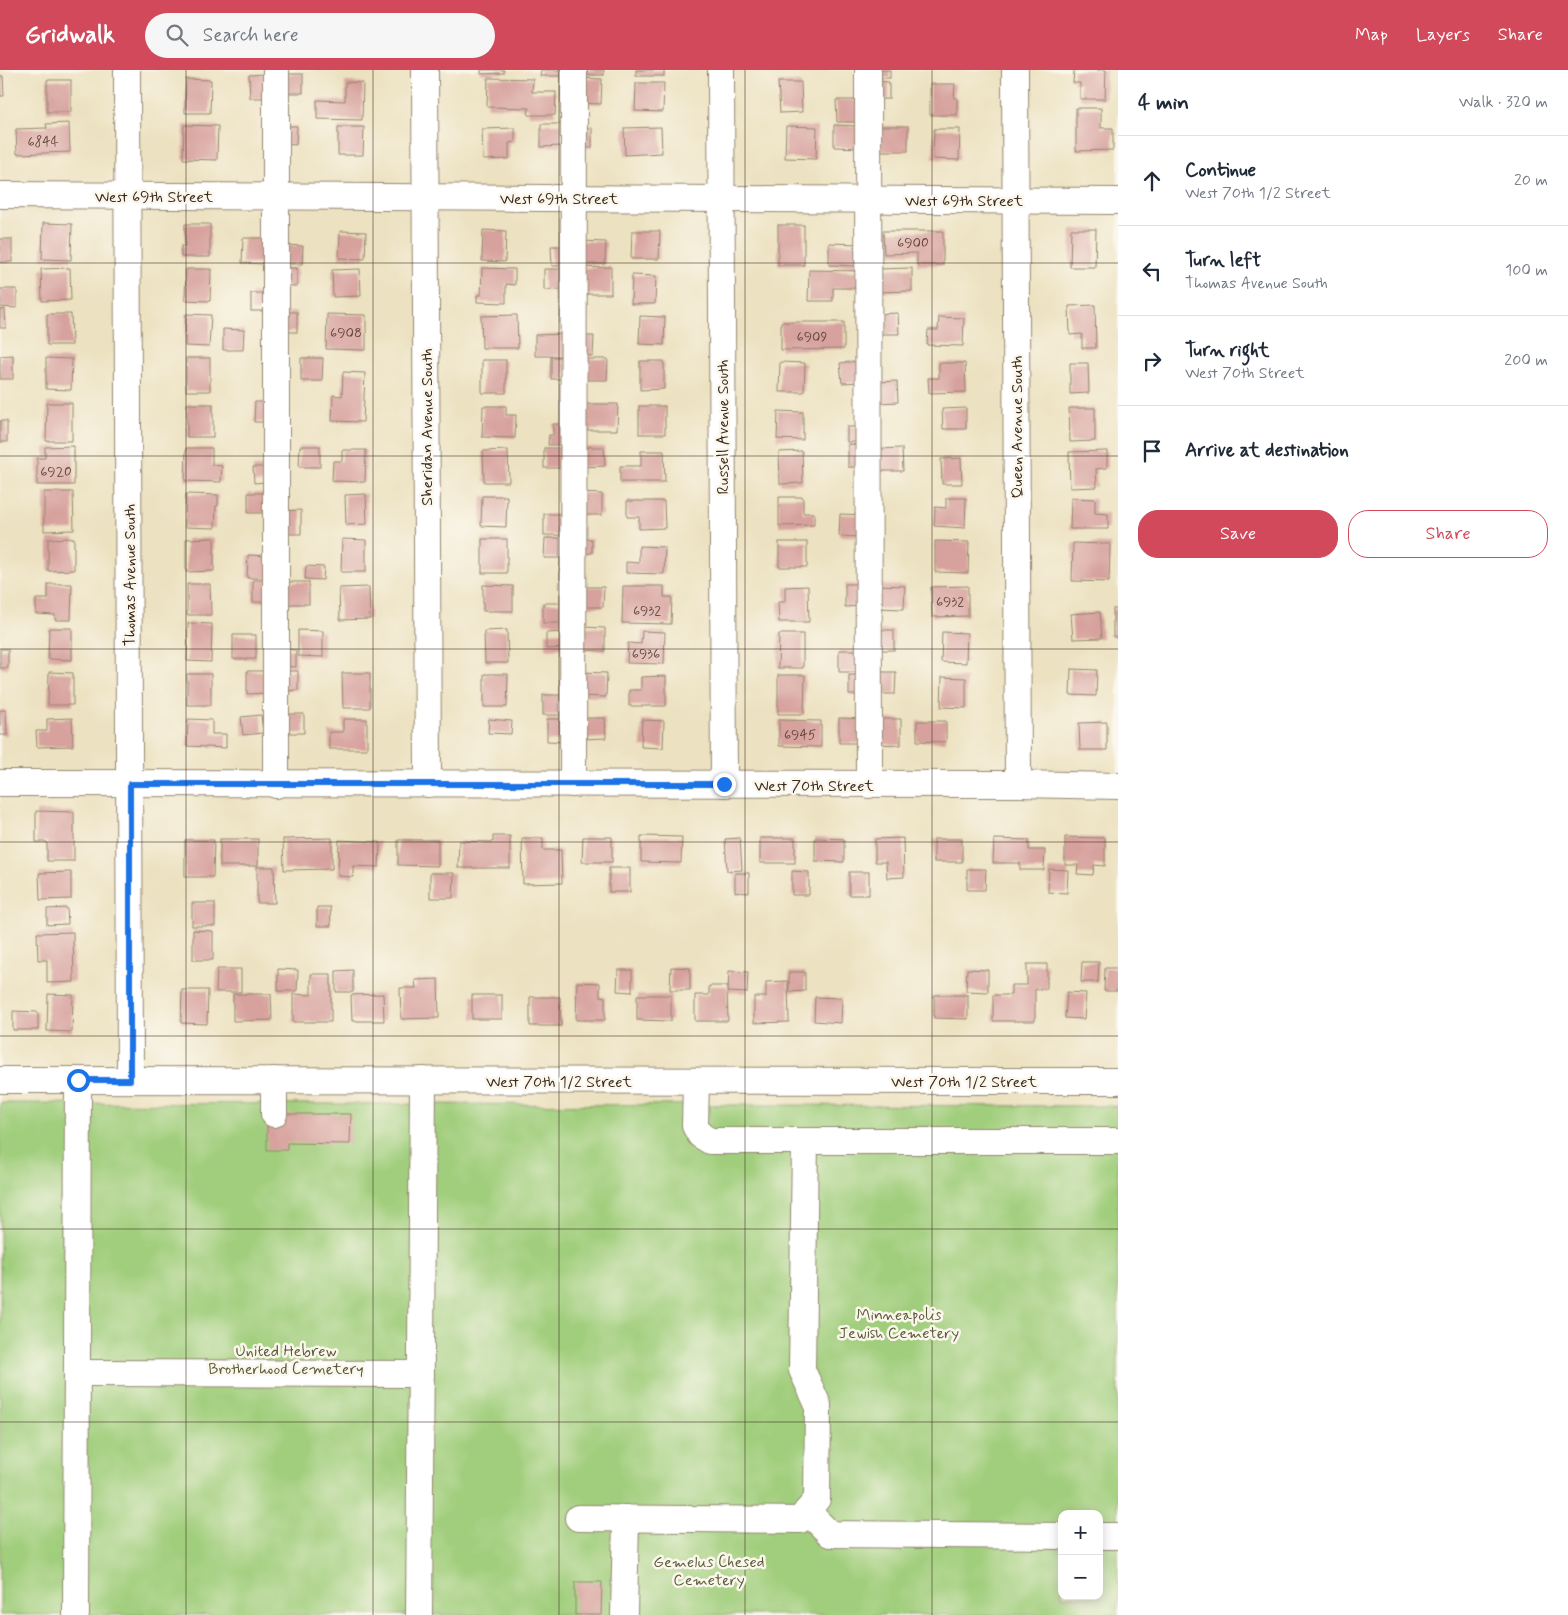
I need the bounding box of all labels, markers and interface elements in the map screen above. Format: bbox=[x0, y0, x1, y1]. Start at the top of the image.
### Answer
search box bbox=[145, 13, 495, 58]
text: Gridwalk bbox=[25, 20, 115, 51]
icon: search bbox=[163, 21, 191, 49]
text: Search here bbox=[203, 23, 298, 48]
text: Map bbox=[1355, 23, 1388, 47]
text: Layers bbox=[1416, 23, 1470, 47]
text: Share bbox=[1498, 23, 1543, 47]
text: 4 min bbox=[1138, 89, 1189, 117]
text: Walk · 320 m bbox=[1459, 92, 1548, 113]
house number: 6844 bbox=[27, 133, 59, 151]
text: Continue bbox=[1185, 158, 1256, 183]
icon: ahead bbox=[1138, 167, 1166, 195]
text: 20 m bbox=[1514, 170, 1548, 191]
text: West 70th 1/2 Street bbox=[1185, 183, 1331, 204]
street label: West 69th Street bbox=[95, 187, 214, 208]
street label: West 69th Street bbox=[500, 189, 619, 210]
street label: West 69th Street bbox=[905, 191, 1024, 212]
house number: 6900 bbox=[897, 234, 929, 252]
text: Turn left bbox=[1185, 248, 1261, 273]
icon: left bbox=[1138, 257, 1166, 285]
text: 100 m bbox=[1505, 260, 1548, 281]
text: Thomas Avenue South bbox=[1185, 273, 1328, 294]
house number: 6908 bbox=[330, 324, 362, 342]
house number: 6909 bbox=[797, 328, 828, 346]
text: Turn right bbox=[1185, 338, 1269, 363]
icon: right bbox=[1138, 347, 1166, 375]
street label: Sheridan Avenue South bbox=[417, 348, 438, 506]
text: 200 m bbox=[1504, 350, 1548, 371]
street label: Queen Avenue South bbox=[1007, 355, 1028, 499]
street label: Russell Avenue South bbox=[713, 360, 734, 494]
text: West 70th Street bbox=[1185, 363, 1305, 384]
icon: arrive bbox=[1138, 437, 1166, 465]
text: Arrive at destination bbox=[1185, 438, 1349, 463]
house number: 6920 bbox=[40, 463, 72, 481]
street label: Thomas Avenue South bbox=[120, 504, 141, 646]
button: Save bbox=[1138, 510, 1338, 558]
button: Share bbox=[1348, 510, 1548, 558]
house number: 6932 bbox=[936, 593, 964, 611]
house number: 6932 bbox=[633, 602, 661, 620]
house number: 6936 bbox=[632, 645, 660, 663]
house number: 6945 bbox=[784, 726, 816, 744]
route end bbox=[713, 773, 736, 796]
street label: West 70th Street bbox=[754, 776, 874, 797]
route start bbox=[67, 1069, 90, 1092]
street label: West 70th 1/2 Street bbox=[486, 1072, 633, 1093]
street label: West 70th 1/2 Street bbox=[891, 1072, 1038, 1093]
park label: Minneapolis Jewish Cemetery bbox=[839, 1305, 959, 1344]
park label: United Hebrew Brotherhood Cemetery bbox=[208, 1341, 364, 1380]
map controls bbox=[1058, 1510, 1103, 1600]
button: + bbox=[1058, 1510, 1103, 1555]
park label: Gemelus Chesed Cemetery bbox=[653, 1552, 765, 1591]
button: − bbox=[1058, 1555, 1103, 1600]

